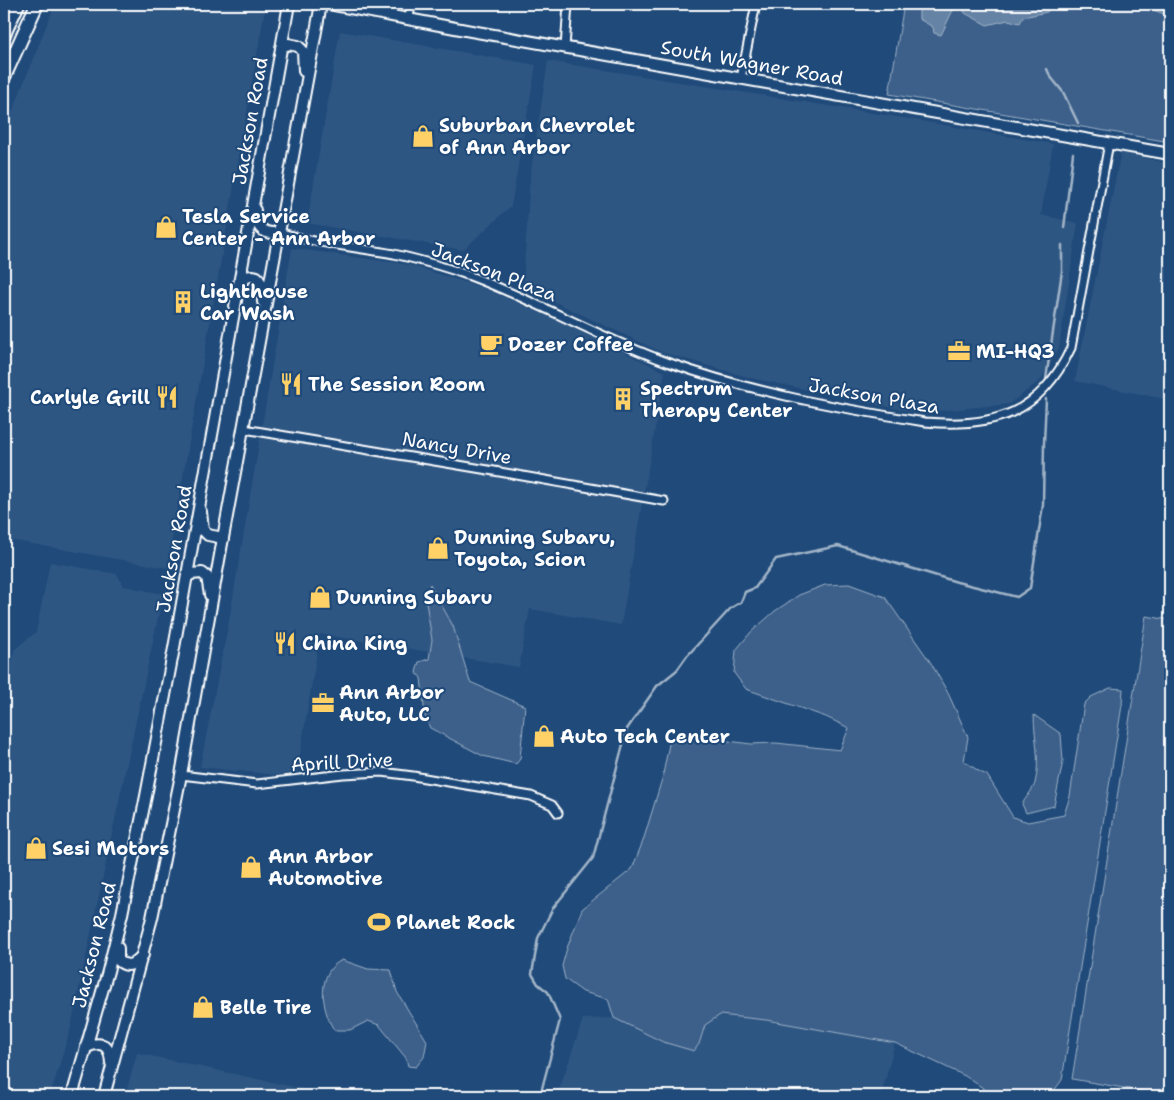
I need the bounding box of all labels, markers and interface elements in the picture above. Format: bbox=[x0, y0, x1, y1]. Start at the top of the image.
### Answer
street label: South Wagner Road bbox=[659, 35, 845, 91]
street label: Jackson Road bbox=[226, 55, 274, 187]
place label: Suburban Chevrolet of Ann Arbor bbox=[439, 113, 635, 160]
shop icon: Suburban Chevrolet of Ann Arbor bbox=[410, 123, 436, 149]
place label: Tesla Service Center - Ann Arbor bbox=[182, 204, 376, 251]
shop icon: Tesla Service Center - Ann Arbor bbox=[153, 214, 179, 240]
street label: Jackson Plaza bbox=[428, 237, 561, 308]
place label: Lighthouse Car Wash bbox=[200, 279, 308, 326]
building icon: Lighthouse Car Wash bbox=[170, 289, 196, 315]
cafe icon: Dozer Coffee bbox=[478, 331, 504, 357]
place label: Dozer Coffee bbox=[508, 332, 634, 357]
office icon: MI-HQ3 bbox=[946, 338, 972, 364]
place label: MI-HQ3 bbox=[976, 339, 1055, 364]
restaurant icon: The Session Room bbox=[278, 371, 304, 397]
place label: The Session Room bbox=[308, 372, 485, 397]
street label: Jackson Plaza bbox=[807, 372, 942, 420]
place label: Spectrum Therapy Center bbox=[640, 376, 793, 423]
restaurant icon: Carlyle Grill bbox=[154, 384, 180, 410]
place label: Carlyle Grill bbox=[30, 385, 150, 410]
building icon: Spectrum Therapy Center bbox=[610, 386, 636, 412]
street label: Nancy Drive bbox=[400, 426, 514, 470]
street label: Jackson Road bbox=[150, 483, 198, 615]
place label: Dunning Subaru, Toyota, Scion bbox=[454, 525, 615, 572]
shop icon: Dunning Subaru, Toyota, Scion bbox=[425, 535, 451, 561]
shop icon: Dunning Subaru bbox=[307, 584, 333, 610]
place label: Dunning Subaru bbox=[336, 585, 493, 610]
restaurant icon: China King bbox=[272, 630, 298, 656]
place label: China King bbox=[302, 631, 407, 656]
place label: Ann Arbor Auto, LLC bbox=[339, 680, 444, 727]
office icon: Ann Arbor Auto, LLC bbox=[310, 690, 336, 716]
shop icon: Auto Tech Center bbox=[531, 723, 557, 749]
place label: Auto Tech Center bbox=[560, 724, 730, 749]
street label: Aprill Drive bbox=[290, 747, 394, 777]
shop icon: Sesi Motors bbox=[23, 835, 49, 861]
place label: Sesi Motors bbox=[52, 836, 169, 861]
place label: Ann Arbor Automotive bbox=[268, 844, 383, 891]
shop icon: Ann Arbor Automotive bbox=[238, 854, 264, 880]
street label: Jackson Road bbox=[66, 879, 122, 1011]
sports icon: Planet Rock bbox=[366, 909, 392, 935]
place label: Planet Rock bbox=[396, 910, 515, 935]
shop icon: Belle Tire bbox=[190, 994, 216, 1020]
place label: Belle Tire bbox=[220, 995, 312, 1020]

